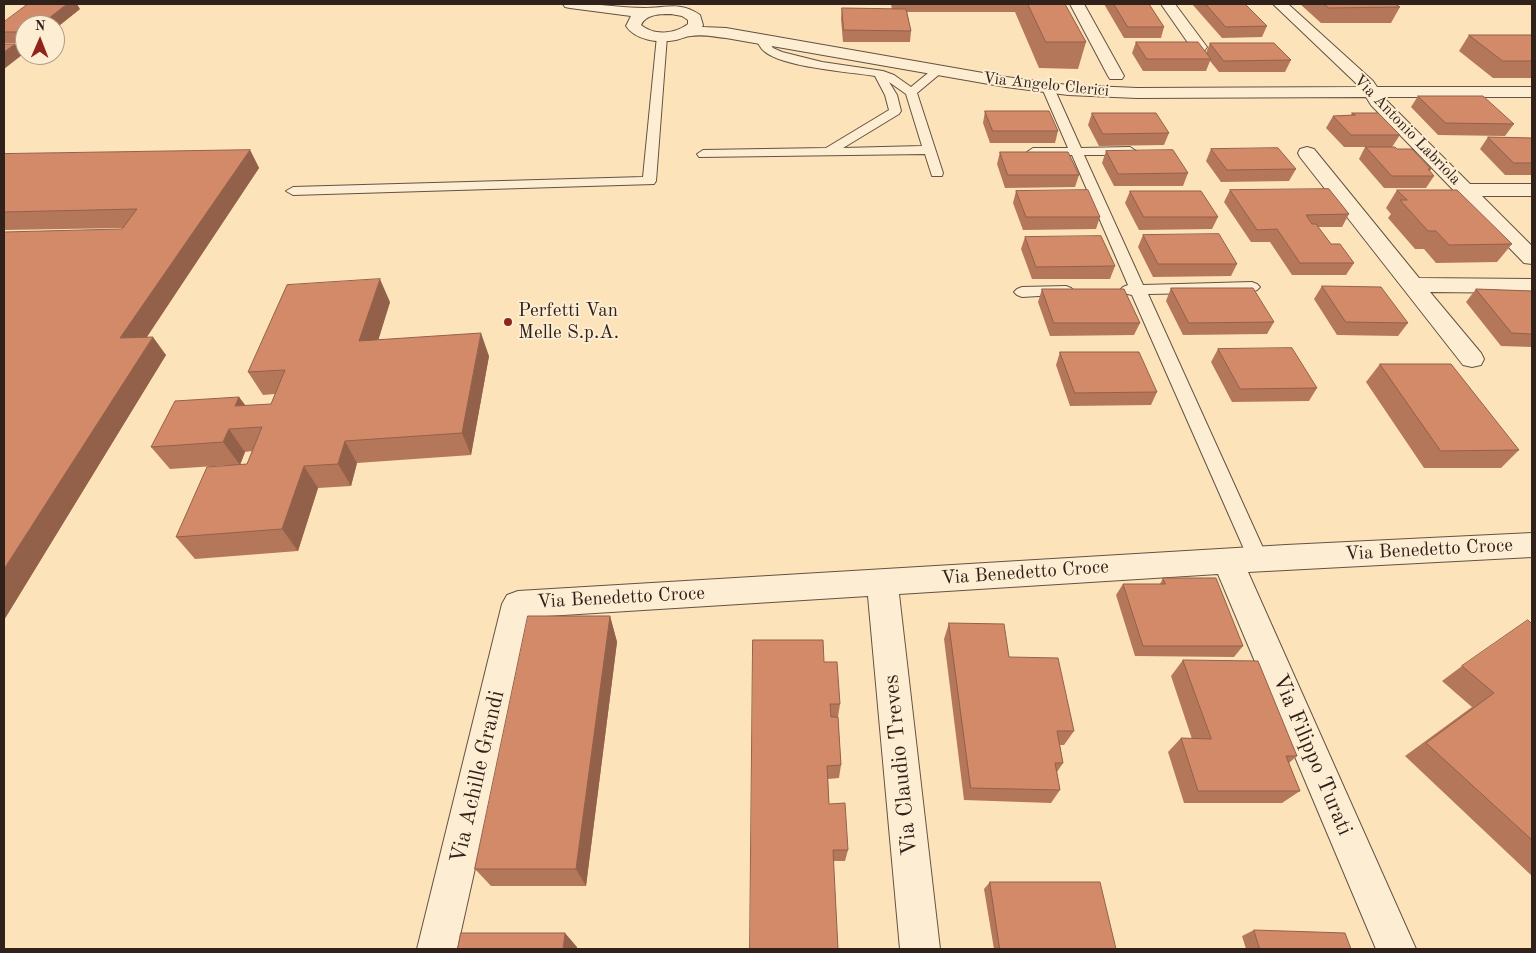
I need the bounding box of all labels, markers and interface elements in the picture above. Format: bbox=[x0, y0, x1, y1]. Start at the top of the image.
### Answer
north arrow bbox=[15, 15, 65, 65]
text: N bbox=[35, 19, 46, 33]
street label: Via Angelo Clerici bbox=[982, 69, 1110, 101]
street label: Via Antonio Labriola bbox=[1349, 71, 1465, 189]
place label: Perfetti Van Melle S.p.A. bbox=[518, 300, 619, 344]
marker: Perfetti Van Melle S.p.A. bbox=[502, 316, 514, 328]
street label: Via Benedetto Croce bbox=[1344, 534, 1514, 566]
street label: Via Benedetto Croce bbox=[940, 556, 1110, 590]
street label: Via Benedetto Croce bbox=[536, 582, 706, 614]
street label: Via Filippo Turati bbox=[1266, 670, 1358, 840]
street label: Via Claudio Treves bbox=[878, 673, 924, 857]
street label: Via Achille Grandi bbox=[445, 688, 511, 866]

